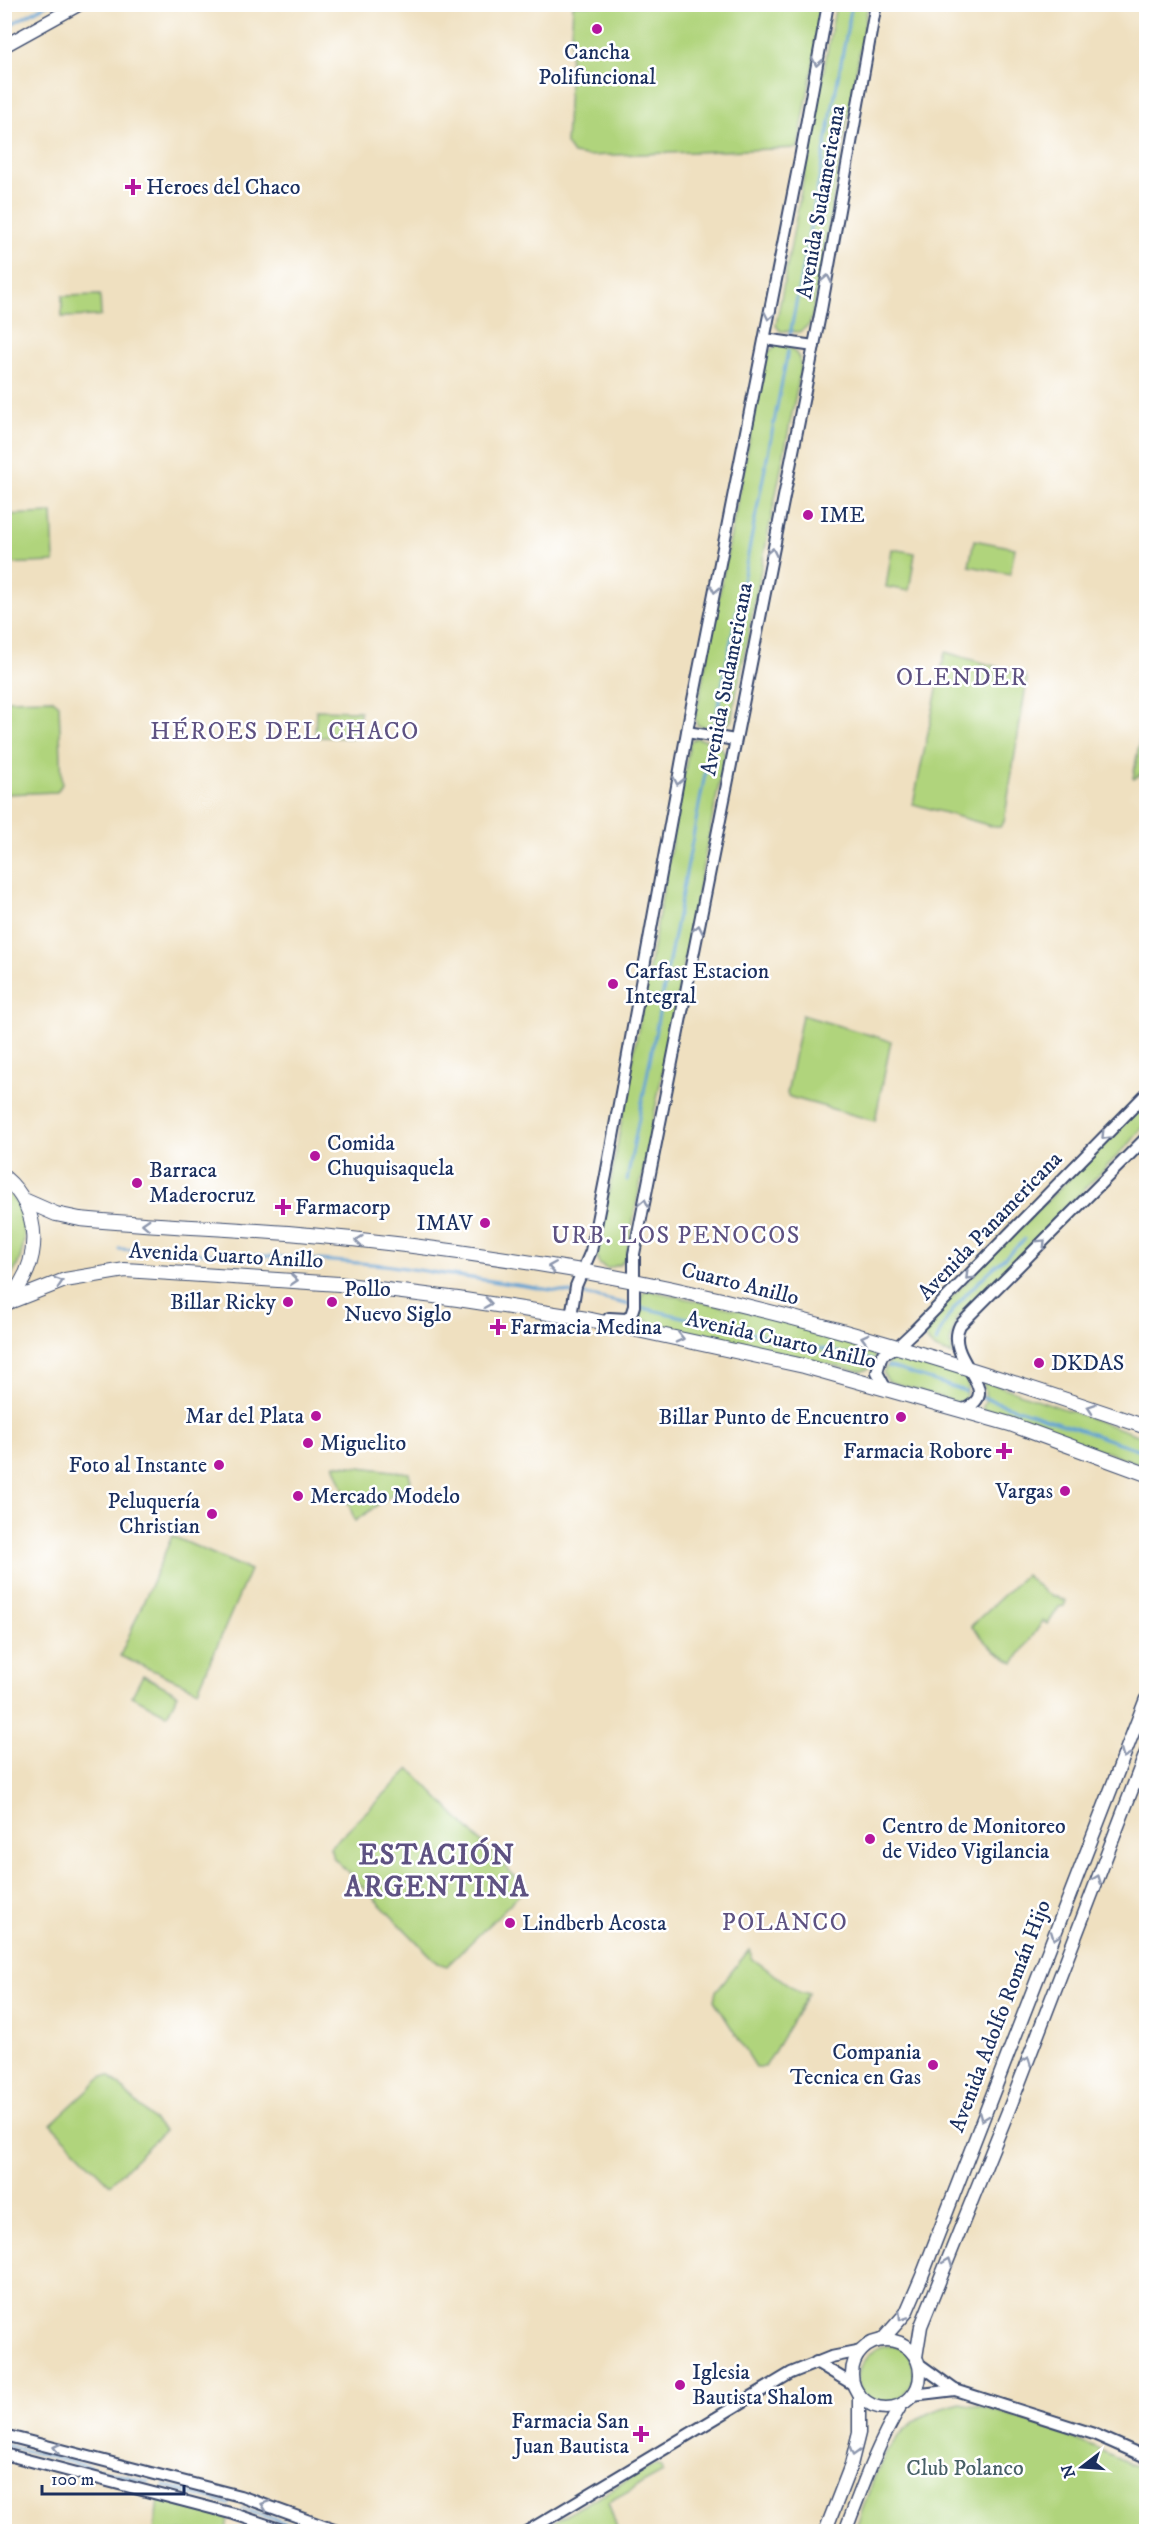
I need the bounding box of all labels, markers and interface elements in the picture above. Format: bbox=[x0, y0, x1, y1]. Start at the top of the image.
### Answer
marker: Cancha Polifuncional bbox=[590, 22, 604, 36]
place label: Cancha Polifuncional bbox=[538, 39, 656, 91]
one-way arrow bbox=[812, 57, 824, 67]
street label: Avenida Sudamericana bbox=[791, 102, 851, 301]
place label: Heroes del Chaco bbox=[146, 174, 300, 201]
marker: Heroes del Chaco bbox=[124, 178, 142, 196]
one-way arrow bbox=[820, 274, 833, 284]
one-way arrow bbox=[763, 310, 776, 320]
place label: IME bbox=[820, 502, 865, 529]
marker: IME bbox=[801, 508, 815, 522]
one-way arrow bbox=[765, 547, 778, 557]
street label: Avenida Sudamericana bbox=[695, 580, 759, 778]
one-way arrow bbox=[709, 584, 722, 594]
district label: OLENDER bbox=[896, 663, 1028, 693]
district label: HÉROES DEL CHACO bbox=[150, 717, 420, 747]
one-way arrow bbox=[672, 775, 685, 785]
one-way arrow bbox=[690, 924, 703, 934]
place label: Carfast Estacion Integral bbox=[625, 958, 770, 1010]
marker: Carfast Estacion Integral bbox=[606, 977, 620, 991]
one-way arrow bbox=[1102, 1128, 1113, 1139]
place label: Comida Chuquisaquela bbox=[327, 1130, 455, 1182]
street label: Avenida Panamericana bbox=[912, 1145, 1068, 1306]
marker: Comida Chuquisaquela bbox=[308, 1149, 322, 1163]
place label: Barraca Maderocruz bbox=[149, 1157, 256, 1209]
marker: Barraca Maderocruz bbox=[130, 1176, 144, 1190]
place label: Farmacorp bbox=[295, 1194, 391, 1221]
one-way arrow bbox=[637, 1198, 650, 1208]
marker: Farmacorp bbox=[276, 1200, 290, 1214]
place label: IMAV bbox=[417, 1210, 474, 1237]
marker: IMAV bbox=[478, 1216, 492, 1230]
one-way arrow bbox=[141, 1218, 150, 1231]
district label: URB. LOS PENOCOS bbox=[551, 1221, 801, 1251]
one-way arrow bbox=[354, 1235, 364, 1247]
street label: Avenida Cuarto Anillo bbox=[128, 1237, 324, 1275]
one-way arrow bbox=[1034, 1239, 1045, 1250]
street label: Cuarto Anillo bbox=[678, 1256, 802, 1312]
one-way arrow bbox=[548, 1261, 557, 1273]
one-way arrow bbox=[966, 1268, 977, 1279]
one-way arrow bbox=[290, 1273, 299, 1286]
place label: Pollo Nuevo Siglo bbox=[344, 1276, 451, 1328]
one-way arrow bbox=[53, 1277, 64, 1289]
place label: Billar Ricky bbox=[170, 1289, 277, 1316]
marker: Billar Ricky bbox=[281, 1295, 295, 1309]
marker: Pollo Nuevo Siglo bbox=[325, 1295, 339, 1309]
one-way arrow bbox=[483, 1297, 492, 1309]
street label: Avenida Cuarto Anillo bbox=[683, 1305, 879, 1375]
place label: Farmacia Medina bbox=[510, 1314, 662, 1341]
marker: Farmacia Medina bbox=[491, 1320, 505, 1334]
one-way arrow bbox=[674, 1330, 684, 1343]
one-way arrow bbox=[860, 1333, 871, 1345]
place label: DKDAS bbox=[1051, 1350, 1124, 1377]
marker: DKDAS bbox=[1032, 1356, 1046, 1370]
place label: Mar del Plata bbox=[185, 1403, 305, 1430]
one-way arrow bbox=[1086, 1403, 1097, 1416]
place label: Billar Punto de Encuentro bbox=[659, 1404, 889, 1431]
marker: Mar del Plata bbox=[309, 1409, 323, 1423]
marker: Billar Punto de Encuentro bbox=[894, 1410, 908, 1424]
place label: Miguelito bbox=[320, 1430, 406, 1457]
marker: Miguelito bbox=[301, 1436, 315, 1450]
place label: Farmacia Robore bbox=[843, 1438, 992, 1465]
marker: Farmacia Robore bbox=[997, 1444, 1011, 1458]
place label: Foto al Instante bbox=[69, 1452, 207, 1479]
marker: Foto al Instante bbox=[212, 1458, 226, 1472]
place label: Vargas bbox=[995, 1478, 1053, 1505]
place label: Mercado Modelo bbox=[310, 1483, 460, 1510]
marker: Vargas bbox=[1058, 1484, 1072, 1498]
place label: Peluquería Christian bbox=[107, 1488, 201, 1540]
marker: Mercado Modelo bbox=[291, 1489, 305, 1503]
marker: Peluquería Christian bbox=[205, 1507, 219, 1521]
one-way arrow bbox=[1120, 1747, 1132, 1758]
place label: Centro de Monitoreo de Video Vigilancia bbox=[882, 1813, 1066, 1865]
marker: Centro de Monitoreo de Video Vigilancia bbox=[863, 1832, 877, 1846]
district label: ESTACIÓN ARGENTINA bbox=[343, 1837, 530, 1905]
one-way arrow bbox=[1090, 1874, 1102, 1885]
street label: Avenida Adolfo Román Hijo bbox=[943, 1896, 1057, 2136]
district label: POLANCO bbox=[722, 1908, 848, 1938]
place label: Lindberb Acosta bbox=[522, 1910, 667, 1937]
marker: Lindberb Acosta bbox=[503, 1916, 517, 1930]
one-way arrow bbox=[1049, 1930, 1062, 1941]
place label: Compania Tecnica en Gas bbox=[790, 2039, 922, 2091]
one-way arrow bbox=[1020, 2056, 1033, 2067]
marker: Compania Tecnica en Gas bbox=[926, 2058, 940, 2072]
one-way arrow bbox=[978, 2111, 991, 2122]
one-way arrow bbox=[941, 2257, 953, 2268]
one-way arrow bbox=[898, 2310, 909, 2321]
place label: Iglesia Bautista Shalom bbox=[692, 2359, 833, 2411]
marker: Iglesia Bautista Shalom bbox=[673, 2378, 687, 2392]
place label: Farmacia San Juan Bautista bbox=[511, 2408, 630, 2460]
marker: Farmacia San Juan Bautista bbox=[634, 2427, 648, 2441]
north arrow bbox=[1052, 2437, 1112, 2497]
one-way arrow bbox=[52, 2443, 62, 2456]
one-way arrow bbox=[849, 2446, 861, 2457]
park label: Club Polanco bbox=[906, 2455, 1024, 2482]
scale bar bbox=[42, 2458, 184, 2496]
text: N bbox=[1057, 2462, 1080, 2480]
text: 100 m bbox=[51, 2469, 94, 2491]
one-way arrow bbox=[260, 2499, 271, 2512]

